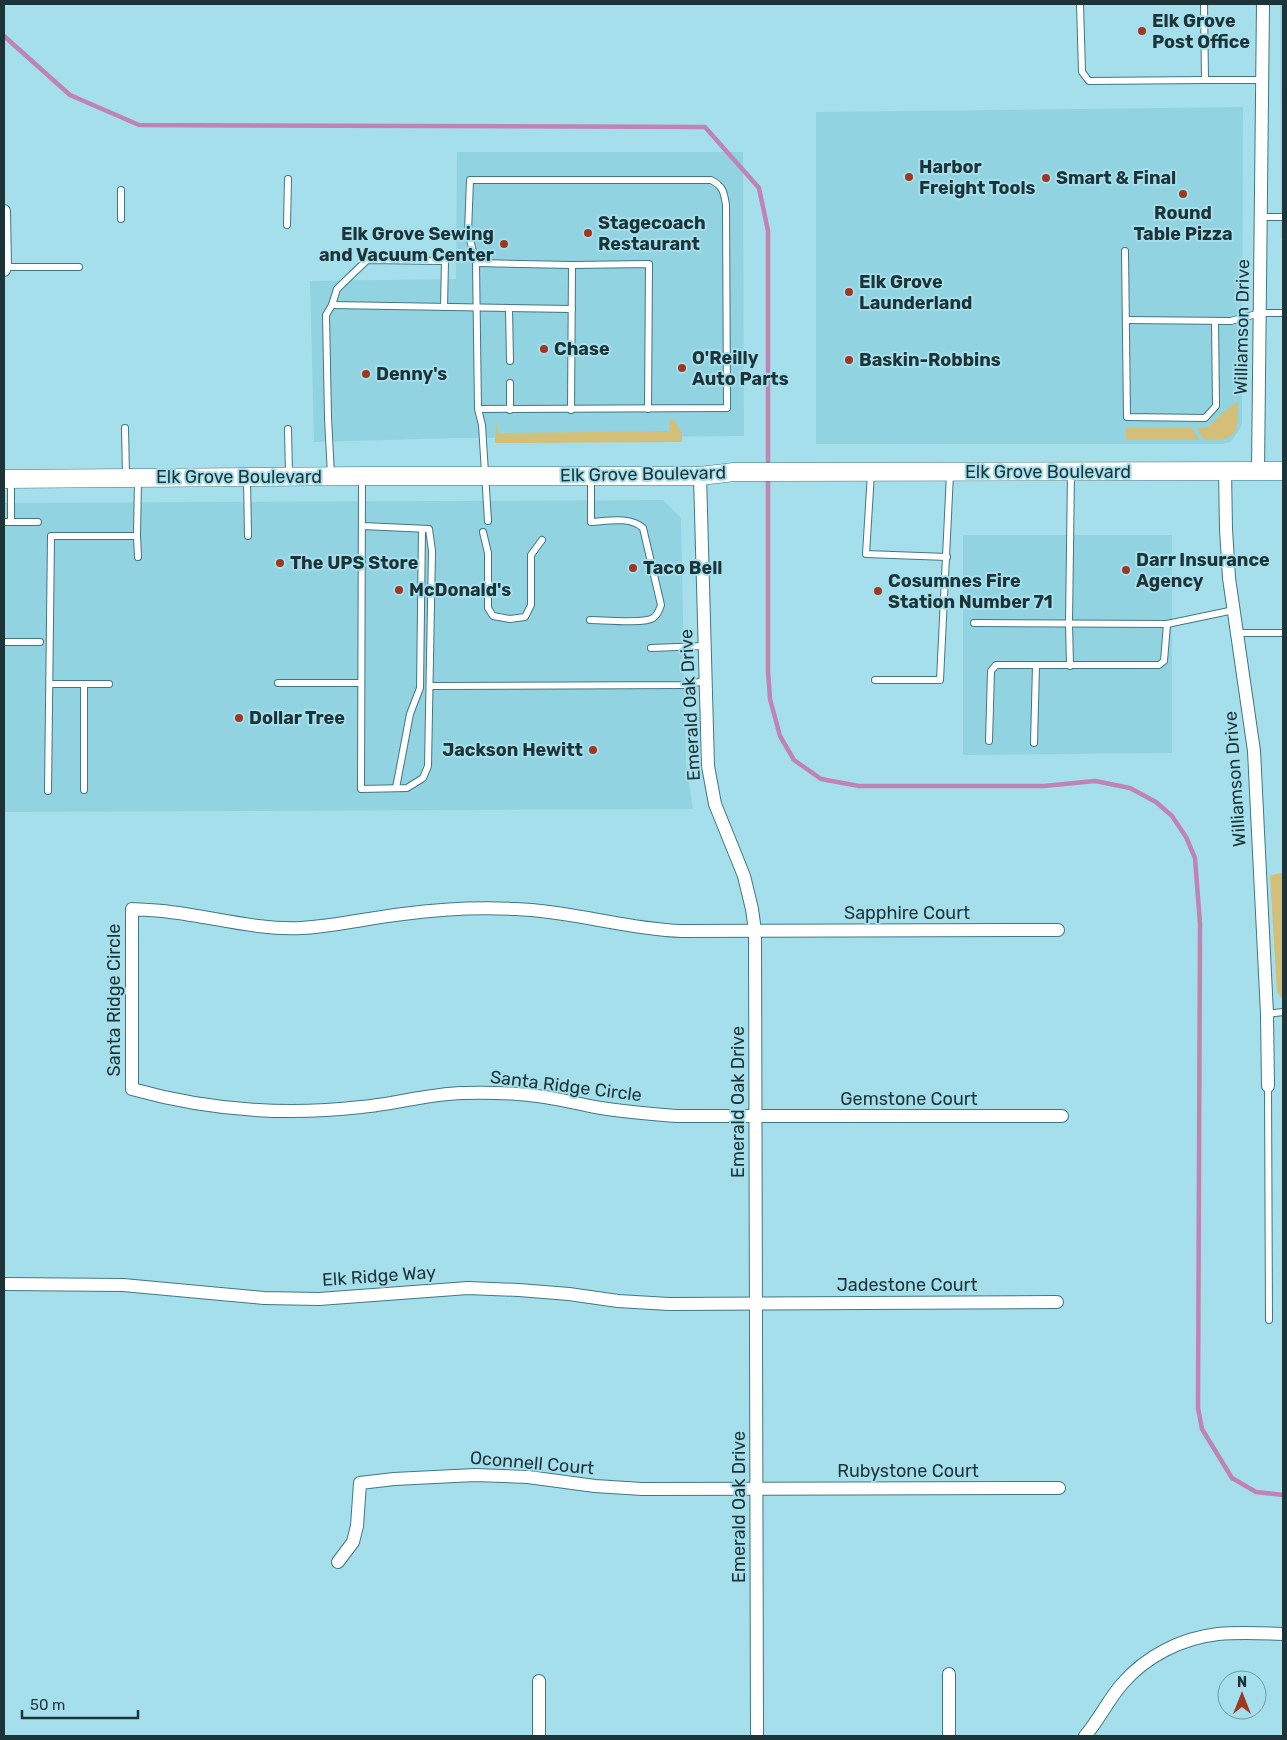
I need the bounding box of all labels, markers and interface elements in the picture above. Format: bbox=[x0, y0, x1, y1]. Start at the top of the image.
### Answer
place label: Elk Grove Post Office bbox=[1152, 10, 1250, 53]
marker: Elk Grove Post Office bbox=[1136, 25, 1148, 37]
place label: Harbor Freight Tools bbox=[919, 156, 1036, 199]
place label: Smart & Final bbox=[1056, 167, 1176, 189]
marker: Harbor Freight Tools bbox=[903, 171, 915, 183]
marker: Smart & Final bbox=[1040, 172, 1052, 184]
marker: Round Table Pizza bbox=[1177, 188, 1189, 200]
place label: Round Table Pizza bbox=[1133, 202, 1233, 245]
place label: Stagecoach Restaurant bbox=[598, 212, 706, 255]
place label: Elk Grove Sewing and Vacuum Center bbox=[319, 223, 494, 266]
marker: Stagecoach Restaurant bbox=[582, 227, 594, 239]
marker: Elk Grove Sewing and Vacuum Center bbox=[498, 238, 510, 250]
street label: Williamson Drive bbox=[1230, 259, 1254, 395]
place label: Elk Grove Launderland bbox=[859, 271, 972, 314]
marker: Elk Grove Launderland bbox=[843, 286, 855, 298]
place label: Chase bbox=[554, 338, 610, 360]
marker: Chase bbox=[538, 343, 550, 355]
place label: O'Reilly Auto Parts bbox=[692, 347, 789, 390]
place label: Baskin-Robbins bbox=[859, 349, 1001, 371]
marker: Baskin-Robbins bbox=[843, 354, 855, 366]
marker: O'Reilly Auto Parts bbox=[676, 362, 688, 374]
place label: Denny's bbox=[376, 363, 447, 385]
marker: Denny's bbox=[360, 368, 372, 380]
street label: Elk Grove Boulevard bbox=[965, 461, 1131, 483]
street label: Elk Grove Boulevard bbox=[560, 462, 726, 486]
street label: Elk Grove Boulevard bbox=[156, 466, 322, 488]
place label: Darr Insurance Agency bbox=[1136, 549, 1270, 592]
place label: The UPS Store bbox=[290, 552, 419, 574]
marker: The UPS Store bbox=[274, 557, 286, 569]
place label: Taco Bell bbox=[643, 557, 722, 579]
marker: Taco Bell bbox=[627, 562, 639, 574]
marker: Darr Insurance Agency bbox=[1120, 564, 1132, 576]
place label: Cosumnes Fire Station Number 71 bbox=[888, 570, 1053, 613]
place label: McDonald's bbox=[409, 579, 511, 601]
marker: McDonald's bbox=[393, 584, 405, 596]
marker: Cosumnes Fire Station Number 71 bbox=[872, 585, 884, 597]
street label: Emerald Oak Drive bbox=[675, 628, 705, 782]
place label: Dollar Tree bbox=[249, 707, 345, 729]
street label: Williamson Drive bbox=[1219, 710, 1251, 848]
marker: Dollar Tree bbox=[233, 712, 245, 724]
place label: Jackson Hewitt bbox=[442, 739, 583, 761]
marker: Jackson Hewitt bbox=[587, 744, 599, 756]
street label: Sapphire Court bbox=[844, 902, 970, 924]
street label: Santa Ridge Circle bbox=[103, 924, 125, 1076]
street label: Emerald Oak Drive bbox=[727, 1026, 749, 1178]
street label: Santa Ridge Circle bbox=[489, 1066, 643, 1106]
street label: Gemstone Court bbox=[840, 1088, 978, 1110]
street label: Elk Ridge Way bbox=[321, 1261, 437, 1291]
street label: Jadestone Court bbox=[836, 1274, 978, 1296]
street label: Emerald Oak Drive bbox=[728, 1431, 750, 1583]
street label: Oconnell Court bbox=[469, 1447, 595, 1479]
street label: Rubystone Court bbox=[837, 1460, 979, 1482]
north arrow bbox=[1217, 1670, 1267, 1720]
text: N bbox=[1237, 1674, 1247, 1691]
scale bar bbox=[22, 1688, 139, 1720]
text: 50 m bbox=[30, 1696, 65, 1714]

